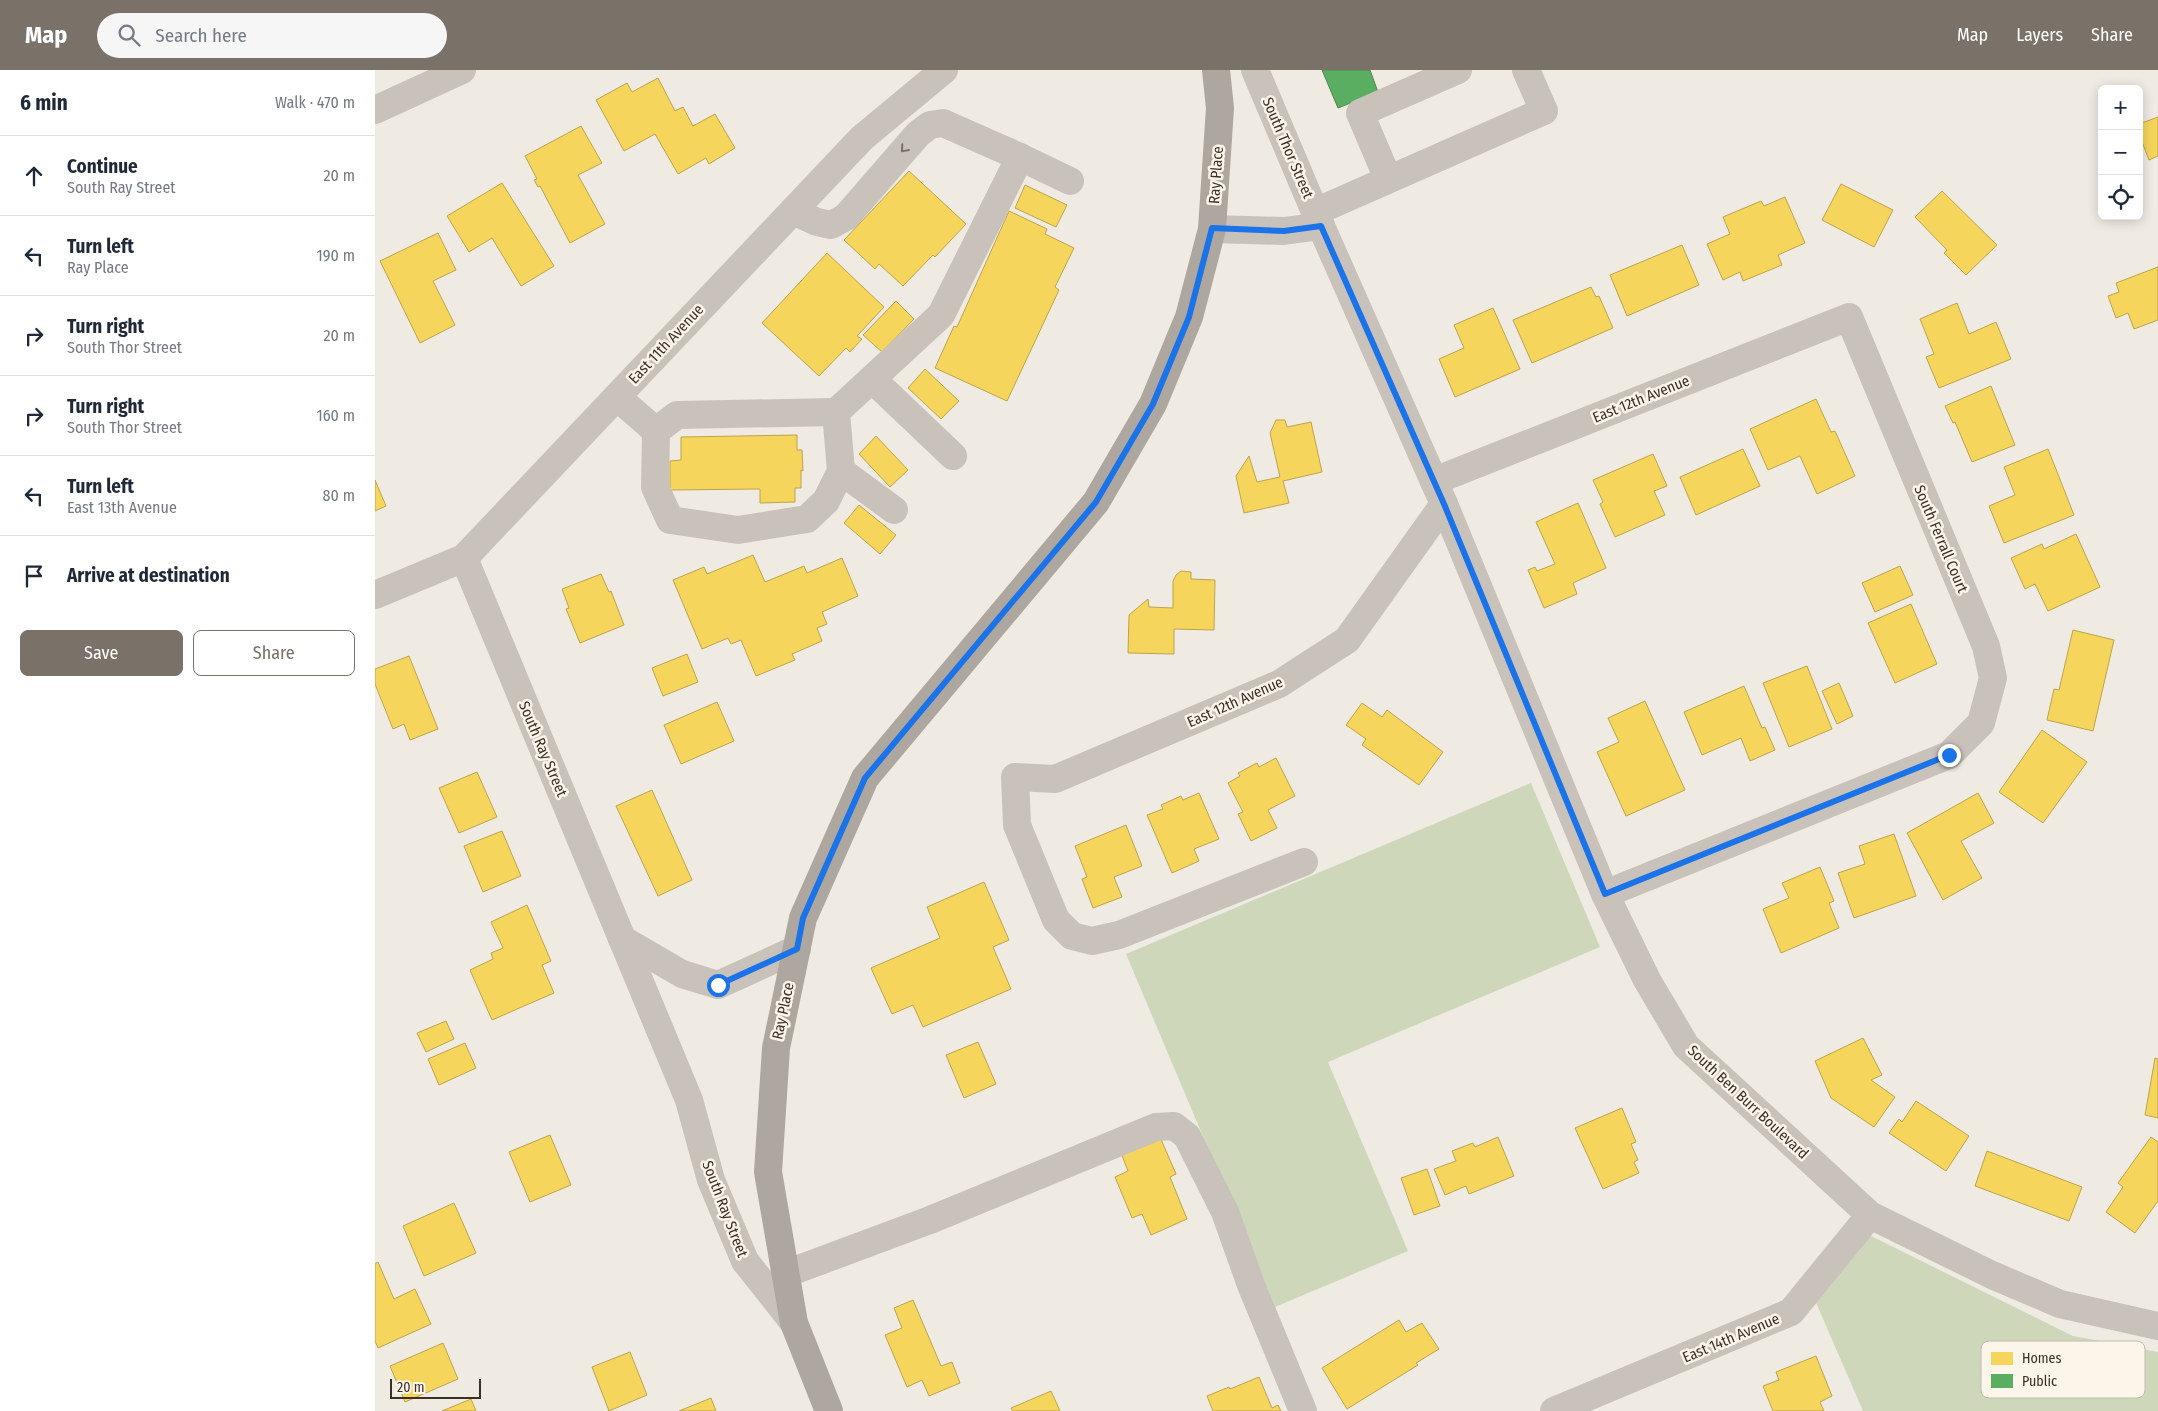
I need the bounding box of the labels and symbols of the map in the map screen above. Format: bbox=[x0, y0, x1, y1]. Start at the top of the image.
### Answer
street label: South Thor Street bbox=[1259, 95, 1317, 201]
one-way arrow bbox=[901, 144, 910, 153]
street label: Ray Place bbox=[1205, 146, 1227, 204]
street label: East 11th Avenue bbox=[625, 301, 707, 387]
street label: East 12th Avenue bbox=[1590, 371, 1692, 427]
street label: South Ferrall Court bbox=[1910, 483, 1972, 595]
street label: East 12th Avenue bbox=[1184, 673, 1286, 731]
street label: South Ray Street bbox=[515, 699, 571, 799]
route end bbox=[1938, 744, 1961, 767]
route start bbox=[707, 974, 730, 997]
street label: Ray Place bbox=[768, 981, 798, 1041]
street label: South Ben Burr Boulevard bbox=[1684, 1041, 1812, 1163]
street label: South Ray Street bbox=[698, 1158, 752, 1260]
street label: East 14th Avenue bbox=[1680, 1310, 1782, 1366]
legend bbox=[1981, 1341, 2145, 1398]
text: Homes bbox=[2022, 1350, 2062, 1367]
text: Public bbox=[2022, 1373, 2057, 1390]
scale bar bbox=[390, 1376, 481, 1399]

